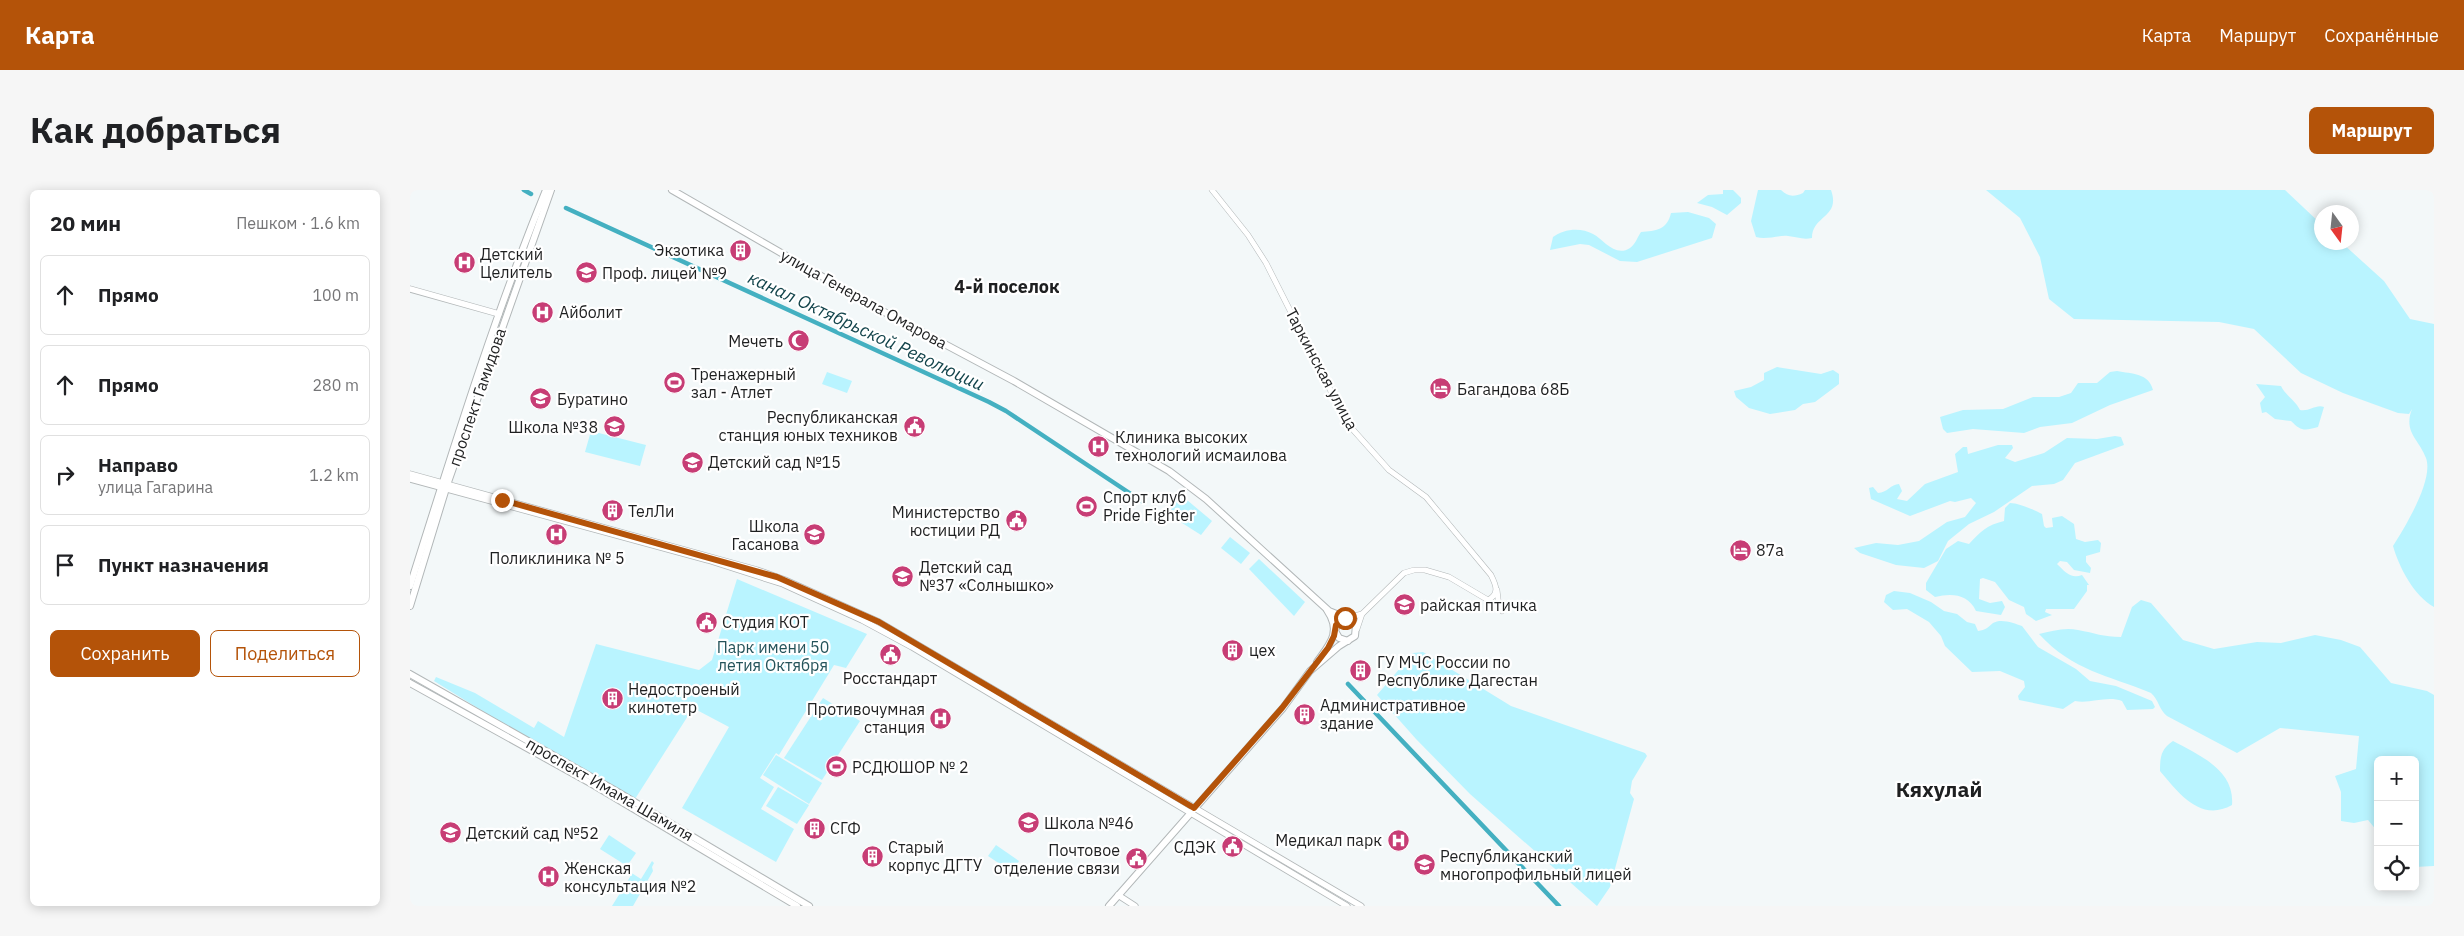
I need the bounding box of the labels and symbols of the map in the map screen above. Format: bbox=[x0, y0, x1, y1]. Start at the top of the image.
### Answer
north arrow bbox=[2314, 205, 2359, 250]
building icon: Экзотика bbox=[728, 238, 752, 262]
place label: Экзотика bbox=[654, 240, 724, 260]
place label: Детский Целитель bbox=[480, 244, 552, 282]
street label: улица Генерала Омарова bbox=[777, 245, 951, 353]
hospital icon: Детский Целитель bbox=[452, 251, 476, 275]
school or university icon: Проф. лицей №9 bbox=[574, 261, 598, 285]
place label: Проф. лицей №9 bbox=[602, 263, 727, 283]
water label: канал Октябрьской Революции bbox=[744, 266, 988, 395]
district label: 4-й поселок bbox=[954, 275, 1060, 298]
hospital icon: Айболит bbox=[531, 300, 555, 324]
place label: Айболит bbox=[559, 302, 623, 322]
street label: Таркинская улица bbox=[1281, 305, 1363, 434]
street label: проспект Гамидова bbox=[444, 325, 510, 469]
mosque icon: Мечеть bbox=[787, 329, 811, 353]
place label: Мечеть bbox=[728, 331, 783, 351]
place label: Тренажерный зал - Атлет bbox=[691, 364, 796, 402]
sports icon: Тренажерный зал - Атлет bbox=[663, 371, 687, 395]
hotel icon: Багандова 68Б bbox=[1429, 377, 1453, 401]
place label: Багандова 68Б bbox=[1457, 379, 1569, 399]
school or university icon: Буратино bbox=[529, 387, 553, 411]
place label: Буратино bbox=[557, 389, 628, 409]
place label: Республиканская станция юных техников bbox=[719, 407, 898, 445]
public building icon: Республиканская станция юных техников bbox=[902, 414, 926, 438]
school or university icon: Школа №38 bbox=[602, 415, 626, 439]
place label: Школа №38 bbox=[508, 417, 598, 437]
place label: Клиника высоких технологий исмаилова bbox=[1115, 427, 1287, 465]
hospital icon: Клиника высоких технологий исмаилова bbox=[1087, 434, 1111, 458]
school or university icon: Детский сад №15 bbox=[680, 450, 704, 474]
place label: Детский сад №15 bbox=[708, 452, 841, 472]
place label: Спорт клуб Pride Fighter bbox=[1103, 487, 1195, 525]
route end bbox=[491, 489, 514, 512]
sports icon: Спорт клуб Pride Fighter bbox=[1075, 494, 1099, 518]
building icon: ТелЛи bbox=[600, 499, 624, 523]
place label: ТелЛи bbox=[628, 501, 674, 521]
place label: Министерство юстиции РД bbox=[892, 502, 1000, 540]
public building icon: Министерство юстиции РД bbox=[1004, 509, 1028, 533]
place label: Школа Гасанова bbox=[731, 516, 799, 554]
hospital icon: Поликлиника № 5 bbox=[545, 522, 569, 546]
school or university icon: Школа Гасанова bbox=[803, 523, 827, 547]
hotel icon: 87а bbox=[1728, 538, 1752, 562]
place label: 87а bbox=[1756, 540, 1784, 560]
place label: Поликлиника № 5 bbox=[489, 548, 625, 568]
place label: Детский сад №37 «Солнышко» bbox=[919, 557, 1054, 595]
school or university icon: Детский сад №37 «Солнышко» bbox=[891, 564, 915, 588]
school or university icon: райская птичка bbox=[1392, 593, 1416, 617]
place label: райская птичка bbox=[1420, 595, 1537, 615]
route start bbox=[1334, 607, 1357, 630]
public building icon: Студия КОТ bbox=[694, 610, 718, 634]
place label: Студия КОТ bbox=[722, 612, 809, 632]
park label: Парк имени 50 летия Октября bbox=[717, 637, 829, 675]
building icon: цех bbox=[1221, 638, 1245, 662]
place label: цех bbox=[1249, 640, 1275, 660]
public building icon: Росстандарт bbox=[878, 642, 902, 666]
place label: ГУ МЧС России по Республике Дагестан bbox=[1377, 652, 1538, 690]
building icon: ГУ МЧС России по Республике Дагестан bbox=[1349, 659, 1373, 683]
place label: Росстандарт bbox=[843, 668, 938, 688]
place label: Недостроеный кинотетр bbox=[628, 679, 740, 717]
building icon: Недостроеный кинотетр bbox=[600, 686, 624, 710]
place label: Административное здание bbox=[1320, 695, 1466, 733]
place label: Противочумная станция bbox=[807, 699, 925, 737]
building icon: Административное здание bbox=[1292, 702, 1316, 726]
hospital icon: Противочумная станция bbox=[929, 706, 953, 730]
street label: проспект Имама Шамиля bbox=[523, 733, 697, 845]
sports icon: РСДЮШОР № 2 bbox=[824, 755, 848, 779]
place label: РСДЮШОР № 2 bbox=[852, 757, 969, 777]
district label: Кяхулай bbox=[1896, 775, 1982, 803]
school or university icon: Школа №46 bbox=[1016, 811, 1040, 835]
place label: Школа №46 bbox=[1044, 813, 1134, 833]
building icon: СГФ bbox=[802, 816, 826, 840]
place label: СГФ bbox=[830, 818, 861, 838]
school or university icon: Детский сад №52 bbox=[438, 821, 462, 845]
place label: Детский сад №52 bbox=[466, 823, 599, 843]
hospital icon: Медикал парк bbox=[1386, 828, 1410, 852]
place label: Медикал парк bbox=[1275, 830, 1382, 850]
public building icon: СДЭК bbox=[1220, 835, 1244, 859]
place label: Старый корпус ДГТУ bbox=[888, 837, 983, 875]
place label: СДЭК bbox=[1174, 837, 1216, 857]
place label: Почтовое отделение связи bbox=[994, 840, 1120, 878]
building icon: Старый корпус ДГТУ bbox=[860, 844, 884, 868]
place label: Республиканский многопрофильный лицей bbox=[1440, 846, 1632, 884]
public building icon: Почтовое отделение связи bbox=[1124, 847, 1148, 871]
school or university icon: Республиканский многопрофильный лицей bbox=[1412, 853, 1436, 877]
place label: Женская консультация №2 bbox=[564, 858, 696, 896]
hospital icon: Женская консультация №2 bbox=[536, 865, 560, 889]

